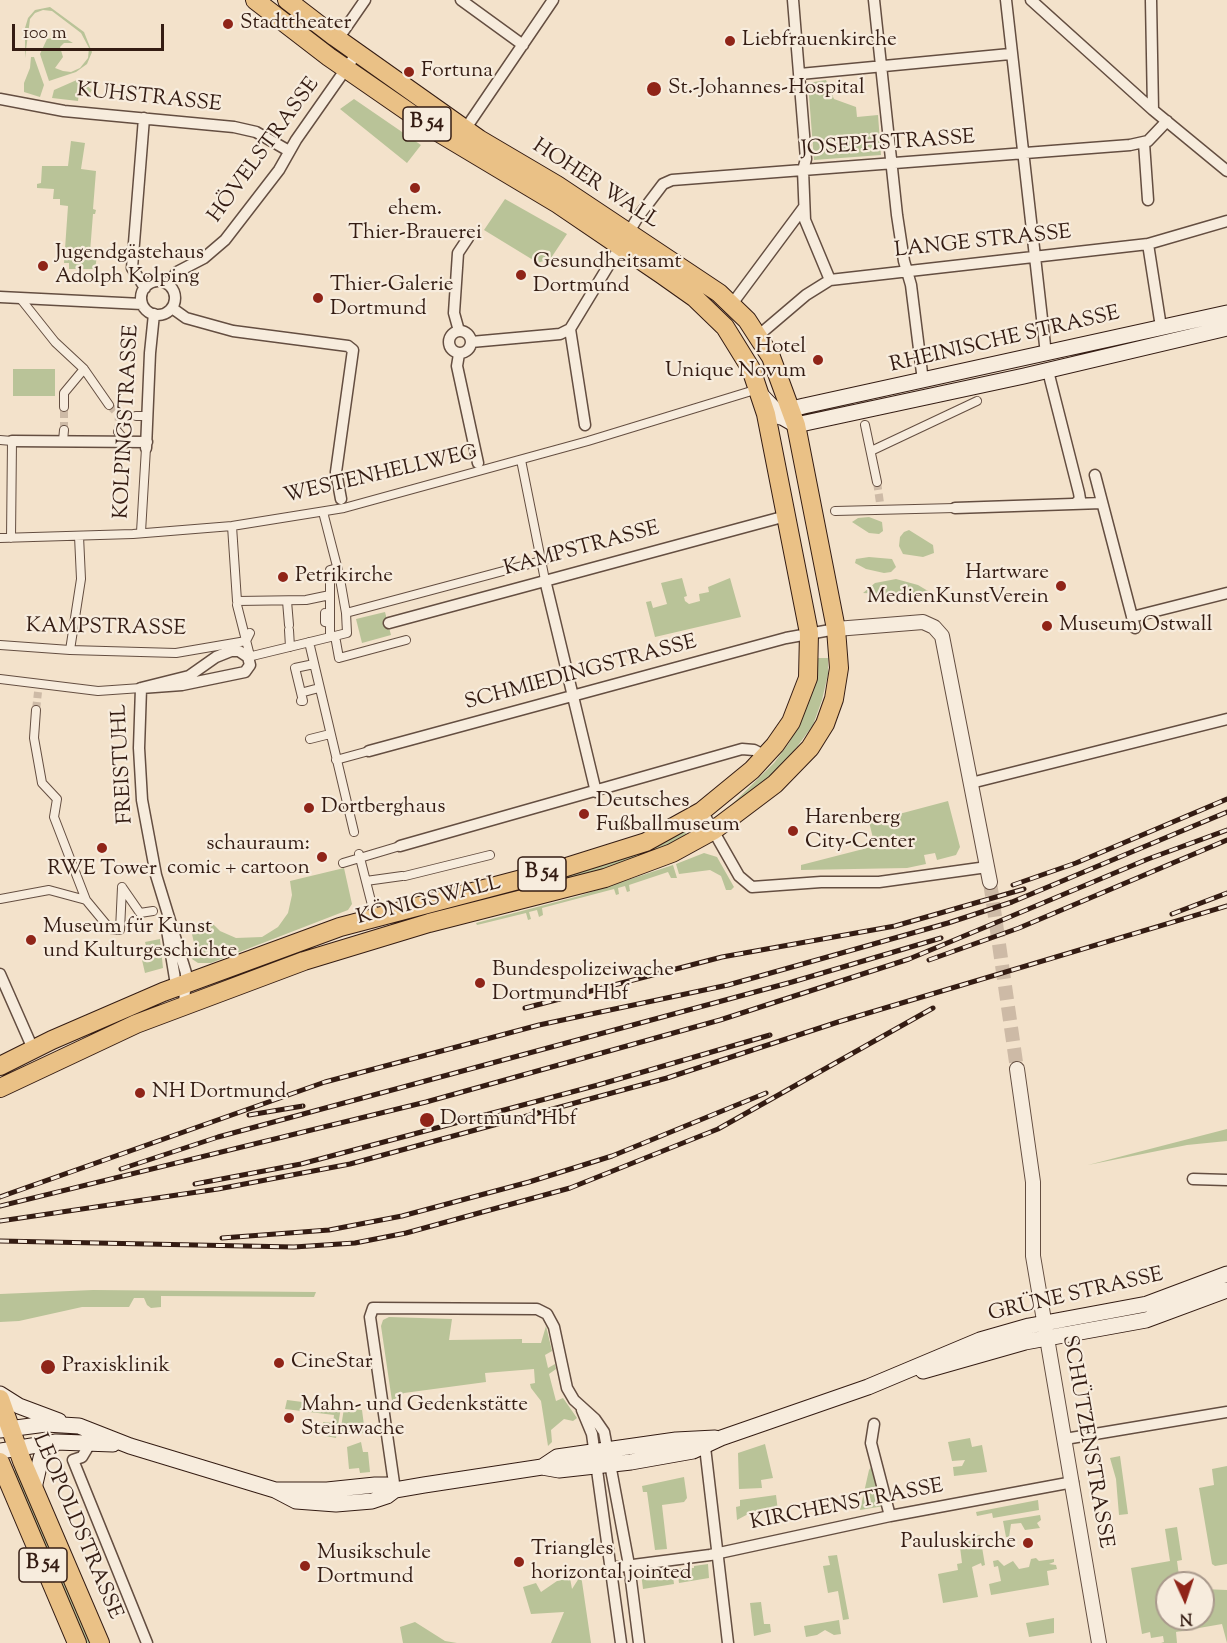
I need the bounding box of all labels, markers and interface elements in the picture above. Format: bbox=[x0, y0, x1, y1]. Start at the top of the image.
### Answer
place label: Stadttheater bbox=[240, 11, 351, 37]
scale bar bbox=[15, 12, 166, 50]
marker: Stadttheater bbox=[221, 17, 235, 31]
text: 100 m bbox=[23, 21, 67, 47]
place label: Liebfrauenkirche bbox=[742, 28, 897, 54]
marker: Liebfrauenkirche bbox=[723, 34, 737, 48]
place label: Fortuna bbox=[421, 59, 493, 85]
marker: Fortuna bbox=[402, 65, 416, 79]
street label: HÖVELSTRASSE bbox=[204, 74, 326, 228]
place label: St.-Johannes-Hospital bbox=[668, 76, 865, 102]
street label: KUHSTRASSE bbox=[75, 79, 223, 119]
marker: St.-Johannes-Hospital bbox=[645, 80, 663, 98]
road number: B 54 bbox=[403, 107, 451, 141]
street label: JOSEPHSTRASSE bbox=[800, 126, 976, 164]
street label: HOHER WALL bbox=[527, 135, 663, 235]
marker: ehem. Thier-Brauerei bbox=[408, 181, 422, 195]
place label: ehem. Thier-Brauerei bbox=[348, 197, 482, 247]
street label: LANGE STRASSE bbox=[893, 221, 1073, 265]
place label: Jugendgästehaus Adolph Kolping bbox=[55, 241, 204, 291]
place label: Gesundheitsamt Dortmund bbox=[533, 250, 682, 300]
marker: Jugendgästehaus Adolph Kolping bbox=[36, 259, 50, 273]
marker: Gesundheitsamt Dortmund bbox=[514, 268, 528, 282]
place label: Thier-Galerie Dortmund bbox=[330, 273, 454, 323]
marker: Thier-Galerie Dortmund bbox=[311, 291, 325, 305]
street label: RHEINISCHE STRASSE bbox=[888, 302, 1122, 380]
street label: KOLPINGSTRASSE bbox=[110, 324, 146, 520]
place label: Hotel Unique Novum bbox=[665, 335, 806, 385]
marker: Hotel Unique Novum bbox=[811, 353, 825, 367]
street label: WESTENHELLWEG bbox=[282, 441, 480, 511]
street label: KAMPSTRASSE bbox=[501, 517, 663, 583]
place label: Hartware MedienKunstVerein bbox=[867, 561, 1049, 611]
place label: Petrikirche bbox=[295, 564, 393, 590]
marker: Petrikirche bbox=[276, 570, 290, 584]
marker: Hartware MedienKunstVerein bbox=[1054, 579, 1068, 593]
place label: Museum Ostwall bbox=[1059, 613, 1213, 639]
street label: KAMPSTRASSE bbox=[26, 615, 186, 643]
marker: Museum Ostwall bbox=[1040, 619, 1054, 633]
street label: SCHMIEDINGSTRASSE bbox=[462, 631, 700, 717]
street label: FREISTUHL bbox=[108, 703, 140, 825]
place label: Deutsches Fußballmuseum bbox=[596, 789, 740, 839]
place label: Dortberghaus bbox=[321, 795, 445, 821]
marker: Dortberghaus bbox=[302, 801, 316, 815]
place label: Harenberg City-Center bbox=[805, 806, 915, 856]
marker: Deutsches Fußballmuseum bbox=[577, 807, 591, 821]
marker: Harenberg City-Center bbox=[786, 824, 800, 838]
place label: schauraum: comic + cartoon bbox=[167, 832, 310, 882]
marker: RWE Tower bbox=[95, 841, 109, 855]
marker: schauraum: comic + cartoon bbox=[315, 850, 329, 864]
place label: RWE Tower bbox=[47, 857, 157, 883]
road number: B 54 bbox=[518, 857, 566, 891]
street label: KÖNIGSWALL bbox=[354, 872, 504, 932]
place label: Museum für Kunst und Kulturgeschichte bbox=[43, 915, 237, 965]
marker: Museum für Kunst und Kulturgeschichte bbox=[24, 933, 38, 947]
place label: Bundespolizeiwache Dortmund Hbf bbox=[492, 958, 674, 1008]
marker: Bundespolizeiwache Dortmund Hbf bbox=[473, 976, 487, 990]
place label: NH Dortmund bbox=[152, 1080, 286, 1106]
marker: NH Dortmund bbox=[133, 1086, 147, 1100]
place label: Dortmund Hbf bbox=[440, 1107, 577, 1133]
marker: Dortmund Hbf bbox=[418, 1111, 436, 1129]
street label: GRÜNE STRASSE bbox=[986, 1264, 1166, 1328]
street label: SCHÜTZENSTRASSE bbox=[1055, 1333, 1117, 1551]
place label: CineStar bbox=[291, 1350, 373, 1376]
place label: Praxisklinik bbox=[62, 1354, 170, 1380]
marker: CineStar bbox=[272, 1356, 286, 1370]
marker: Praxisklinik bbox=[39, 1358, 57, 1376]
place label: Mahn- und Gedenkstätte Steinwache bbox=[301, 1393, 528, 1443]
marker: Mahn- und Gedenkstätte Steinwache bbox=[282, 1411, 296, 1425]
street label: LEOPOLDSTRASSE bbox=[26, 1430, 126, 1624]
street label: KIRCHENSTRASSE bbox=[748, 1475, 946, 1537]
place label: Pauluskirche bbox=[901, 1530, 1016, 1556]
marker: Pauluskirche bbox=[1021, 1536, 1035, 1550]
place label: Triangles horizontal jointed bbox=[531, 1537, 692, 1587]
place label: Musikschule Dortmund bbox=[317, 1541, 431, 1591]
road number: B 54 bbox=[19, 1548, 67, 1582]
marker: Triangles horizontal jointed bbox=[512, 1555, 526, 1569]
marker: Musikschule Dortmund bbox=[298, 1559, 312, 1573]
north arrow bbox=[1155, 1571, 1215, 1631]
text: N bbox=[1179, 1606, 1193, 1629]

